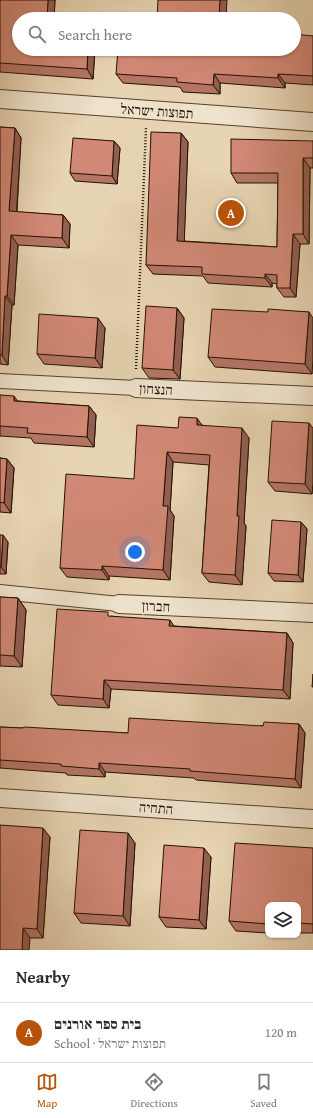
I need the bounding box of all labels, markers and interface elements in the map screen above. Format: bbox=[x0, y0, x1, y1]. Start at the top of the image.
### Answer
search box bbox=[12, 12, 301, 56]
icon: search bbox=[26, 23, 48, 45]
text: Search here bbox=[58, 24, 132, 45]
street label: תפוצות ישראל bbox=[120, 98, 194, 124]
pin: A bbox=[218, 198, 244, 228]
street label: הנצחון bbox=[139, 378, 173, 400]
your location bbox=[125, 542, 145, 562]
street label: חברון bbox=[141, 595, 171, 617]
street label: התחיה bbox=[138, 797, 174, 819]
map controls bbox=[265, 902, 301, 938]
button: layers bbox=[265, 902, 301, 938]
text: Nearby bbox=[16, 964, 70, 989]
text: בית ספר אורנים bbox=[54, 1013, 141, 1034]
text: A bbox=[25, 1023, 33, 1042]
text: 120 m bbox=[265, 1023, 297, 1042]
text: School · תפוצות ישראל bbox=[54, 1034, 166, 1053]
tab: Map bbox=[36, 1071, 58, 1111]
tab: Directions bbox=[131, 1071, 178, 1111]
tab: Saved bbox=[250, 1071, 277, 1111]

